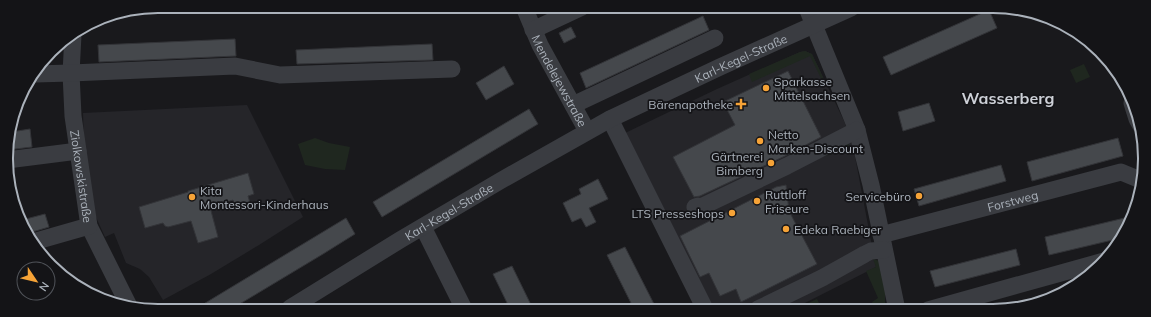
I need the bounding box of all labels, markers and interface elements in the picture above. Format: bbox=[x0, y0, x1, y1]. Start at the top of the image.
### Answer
street label: Karl-Kegel-Straße bbox=[692, 30, 789, 85]
street label: Mendelejewstraße bbox=[529, 32, 591, 129]
place label: Sparkasse Mittelsachsen bbox=[774, 74, 850, 103]
marker: Sparkasse Mittelsachsen bbox=[761, 83, 771, 93]
district label: Wasserberg bbox=[962, 88, 1054, 108]
place label: Bärenapotheke bbox=[648, 97, 733, 112]
marker: Bärenapotheke bbox=[736, 99, 746, 109]
place label: Netto Marken-Discount bbox=[768, 127, 863, 156]
street label: Ziolkowskistraße bbox=[68, 129, 96, 224]
marker: Netto Marken-Discount bbox=[755, 136, 765, 146]
place label: Gärtnerei Bimberg bbox=[711, 149, 763, 178]
marker: Gärtnerei Bimberg bbox=[766, 158, 776, 168]
street label: Karl-Kegel-Straße bbox=[402, 179, 496, 243]
place label: Kita Montessori-Kinderhaus bbox=[200, 183, 329, 212]
place label: Ruttloff Friseure bbox=[765, 187, 809, 216]
street label: Forstweg bbox=[985, 187, 1040, 214]
place label: Servicebüro bbox=[845, 189, 911, 204]
marker: Servicebüro bbox=[914, 191, 924, 201]
marker: Kita Montessori-Kinderhaus bbox=[187, 192, 197, 202]
marker: Ruttloff Friseure bbox=[752, 196, 762, 206]
place label: LTS Presseshops bbox=[632, 206, 724, 221]
marker: LTS Presseshops bbox=[727, 208, 737, 218]
place label: Edeka Raebiger bbox=[794, 222, 882, 237]
marker: Edeka Raebiger bbox=[781, 224, 791, 234]
north arrow bbox=[16, 261, 56, 301]
text: N bbox=[36, 279, 52, 294]

